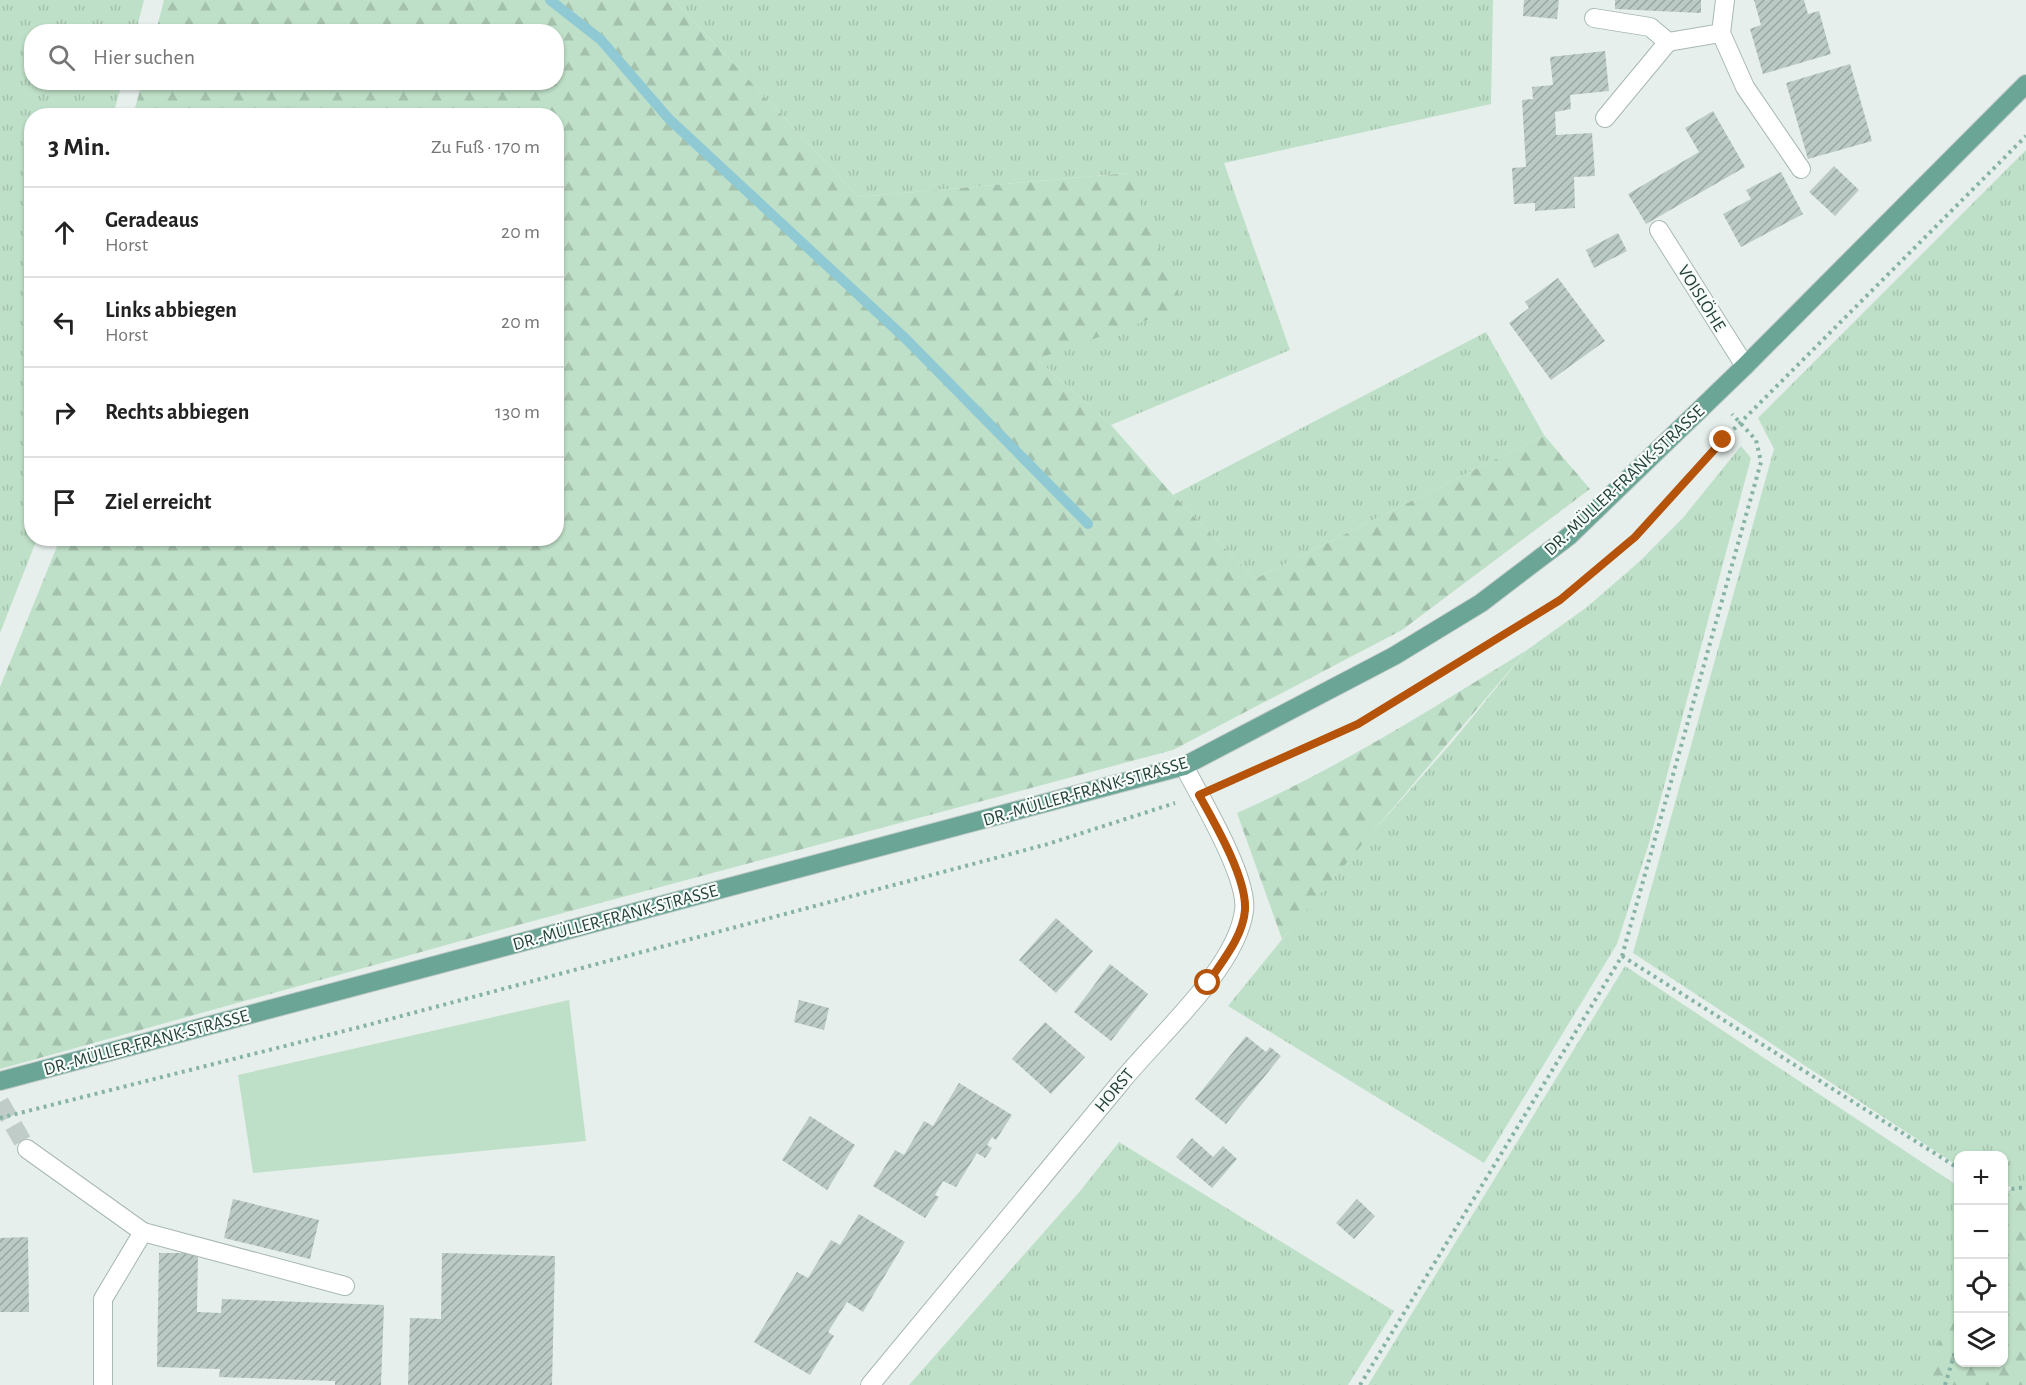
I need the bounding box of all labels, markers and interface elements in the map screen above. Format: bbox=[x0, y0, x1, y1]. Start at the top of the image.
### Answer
search box bbox=[24, 24, 564, 90]
icon: search bbox=[45, 41, 78, 74]
text: Hier suchen bbox=[93, 46, 195, 68]
text: 3 Min. bbox=[48, 134, 110, 160]
text: Zu Fuß · 170 m bbox=[431, 137, 540, 157]
text: Geradeaus bbox=[105, 209, 199, 231]
icon: ahead bbox=[48, 216, 81, 249]
text: 20 m bbox=[501, 222, 540, 242]
text: Horst bbox=[105, 235, 148, 255]
street label: VOISLÖHE bbox=[1674, 261, 1730, 335]
text: Links abbiegen bbox=[105, 299, 237, 321]
icon: left bbox=[48, 306, 81, 339]
text: 20 m bbox=[501, 312, 540, 332]
text: Horst bbox=[105, 325, 148, 345]
icon: right bbox=[48, 396, 81, 429]
street label: DR.-MÜLLER-FRANK-STRASSE bbox=[1540, 400, 1708, 559]
text: Rechts abbiegen bbox=[105, 401, 249, 423]
text: 130 m bbox=[495, 402, 540, 422]
route end bbox=[1709, 426, 1735, 452]
icon: arrive bbox=[48, 486, 81, 519]
text: Ziel erreicht bbox=[105, 491, 212, 513]
street label: DR.-MÜLLER-FRANK-STRASSE bbox=[981, 752, 1190, 830]
street label: DR.-MÜLLER-FRANK-STRASSE bbox=[510, 880, 720, 954]
route start bbox=[1194, 969, 1220, 995]
street label: DR.-MÜLLER-FRANK-STRASSE bbox=[41, 1005, 251, 1079]
street label: HORST bbox=[1092, 1065, 1138, 1116]
map controls bbox=[1954, 1151, 2008, 1367]
button: + bbox=[1954, 1151, 2008, 1205]
button: − bbox=[1954, 1205, 2008, 1259]
button: locate bbox=[1954, 1259, 2008, 1313]
button: layers bbox=[1954, 1313, 2008, 1367]

